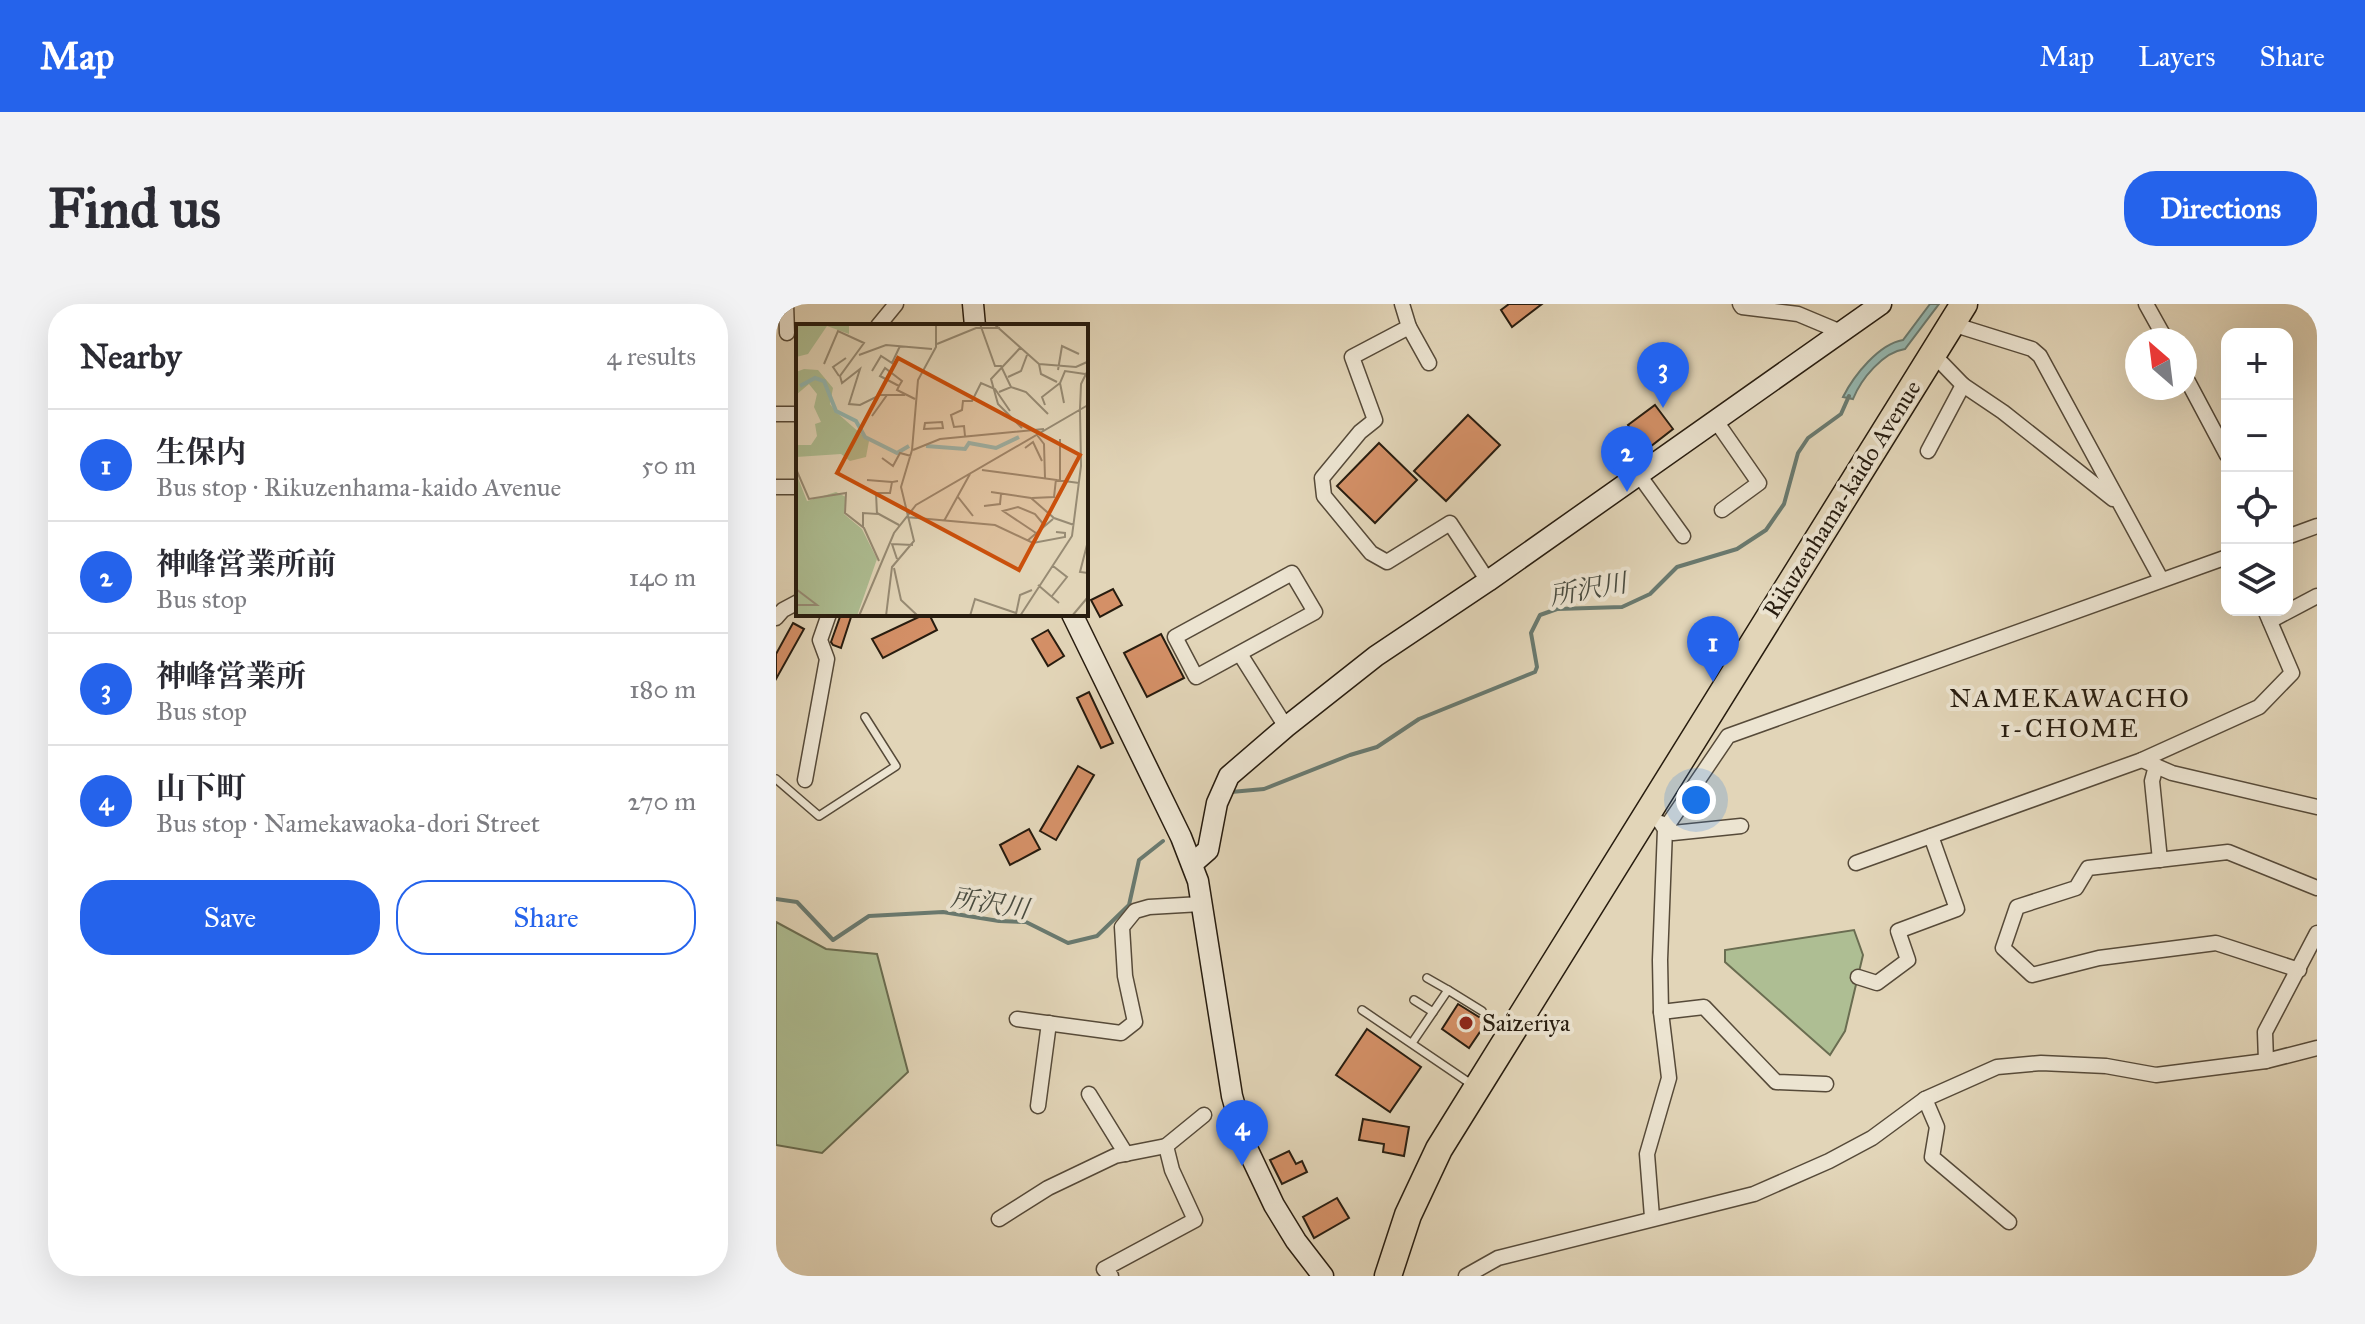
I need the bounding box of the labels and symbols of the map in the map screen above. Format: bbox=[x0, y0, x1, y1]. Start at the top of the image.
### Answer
inset map bbox=[796, 324, 1088, 616]
north arrow bbox=[2125, 328, 2197, 400]
pin: 3 bbox=[1637, 342, 1689, 408]
street label: Rikuzenhama-kaido Avenue bbox=[1757, 375, 1927, 623]
pin: 2 bbox=[1601, 426, 1653, 492]
water label: 所沢川 bbox=[1547, 566, 1632, 612]
pin: 1 bbox=[1687, 616, 1739, 682]
district label: NAMEKAWACHO 1-CHOME bbox=[1949, 682, 2191, 744]
your location bbox=[1676, 780, 1716, 820]
water label: 所沢川 bbox=[949, 881, 1034, 925]
place label: Saizeriya bbox=[1482, 1008, 1571, 1038]
marker: Saizeriya bbox=[1457, 1014, 1475, 1032]
pin: 4 bbox=[1216, 1100, 1268, 1166]

